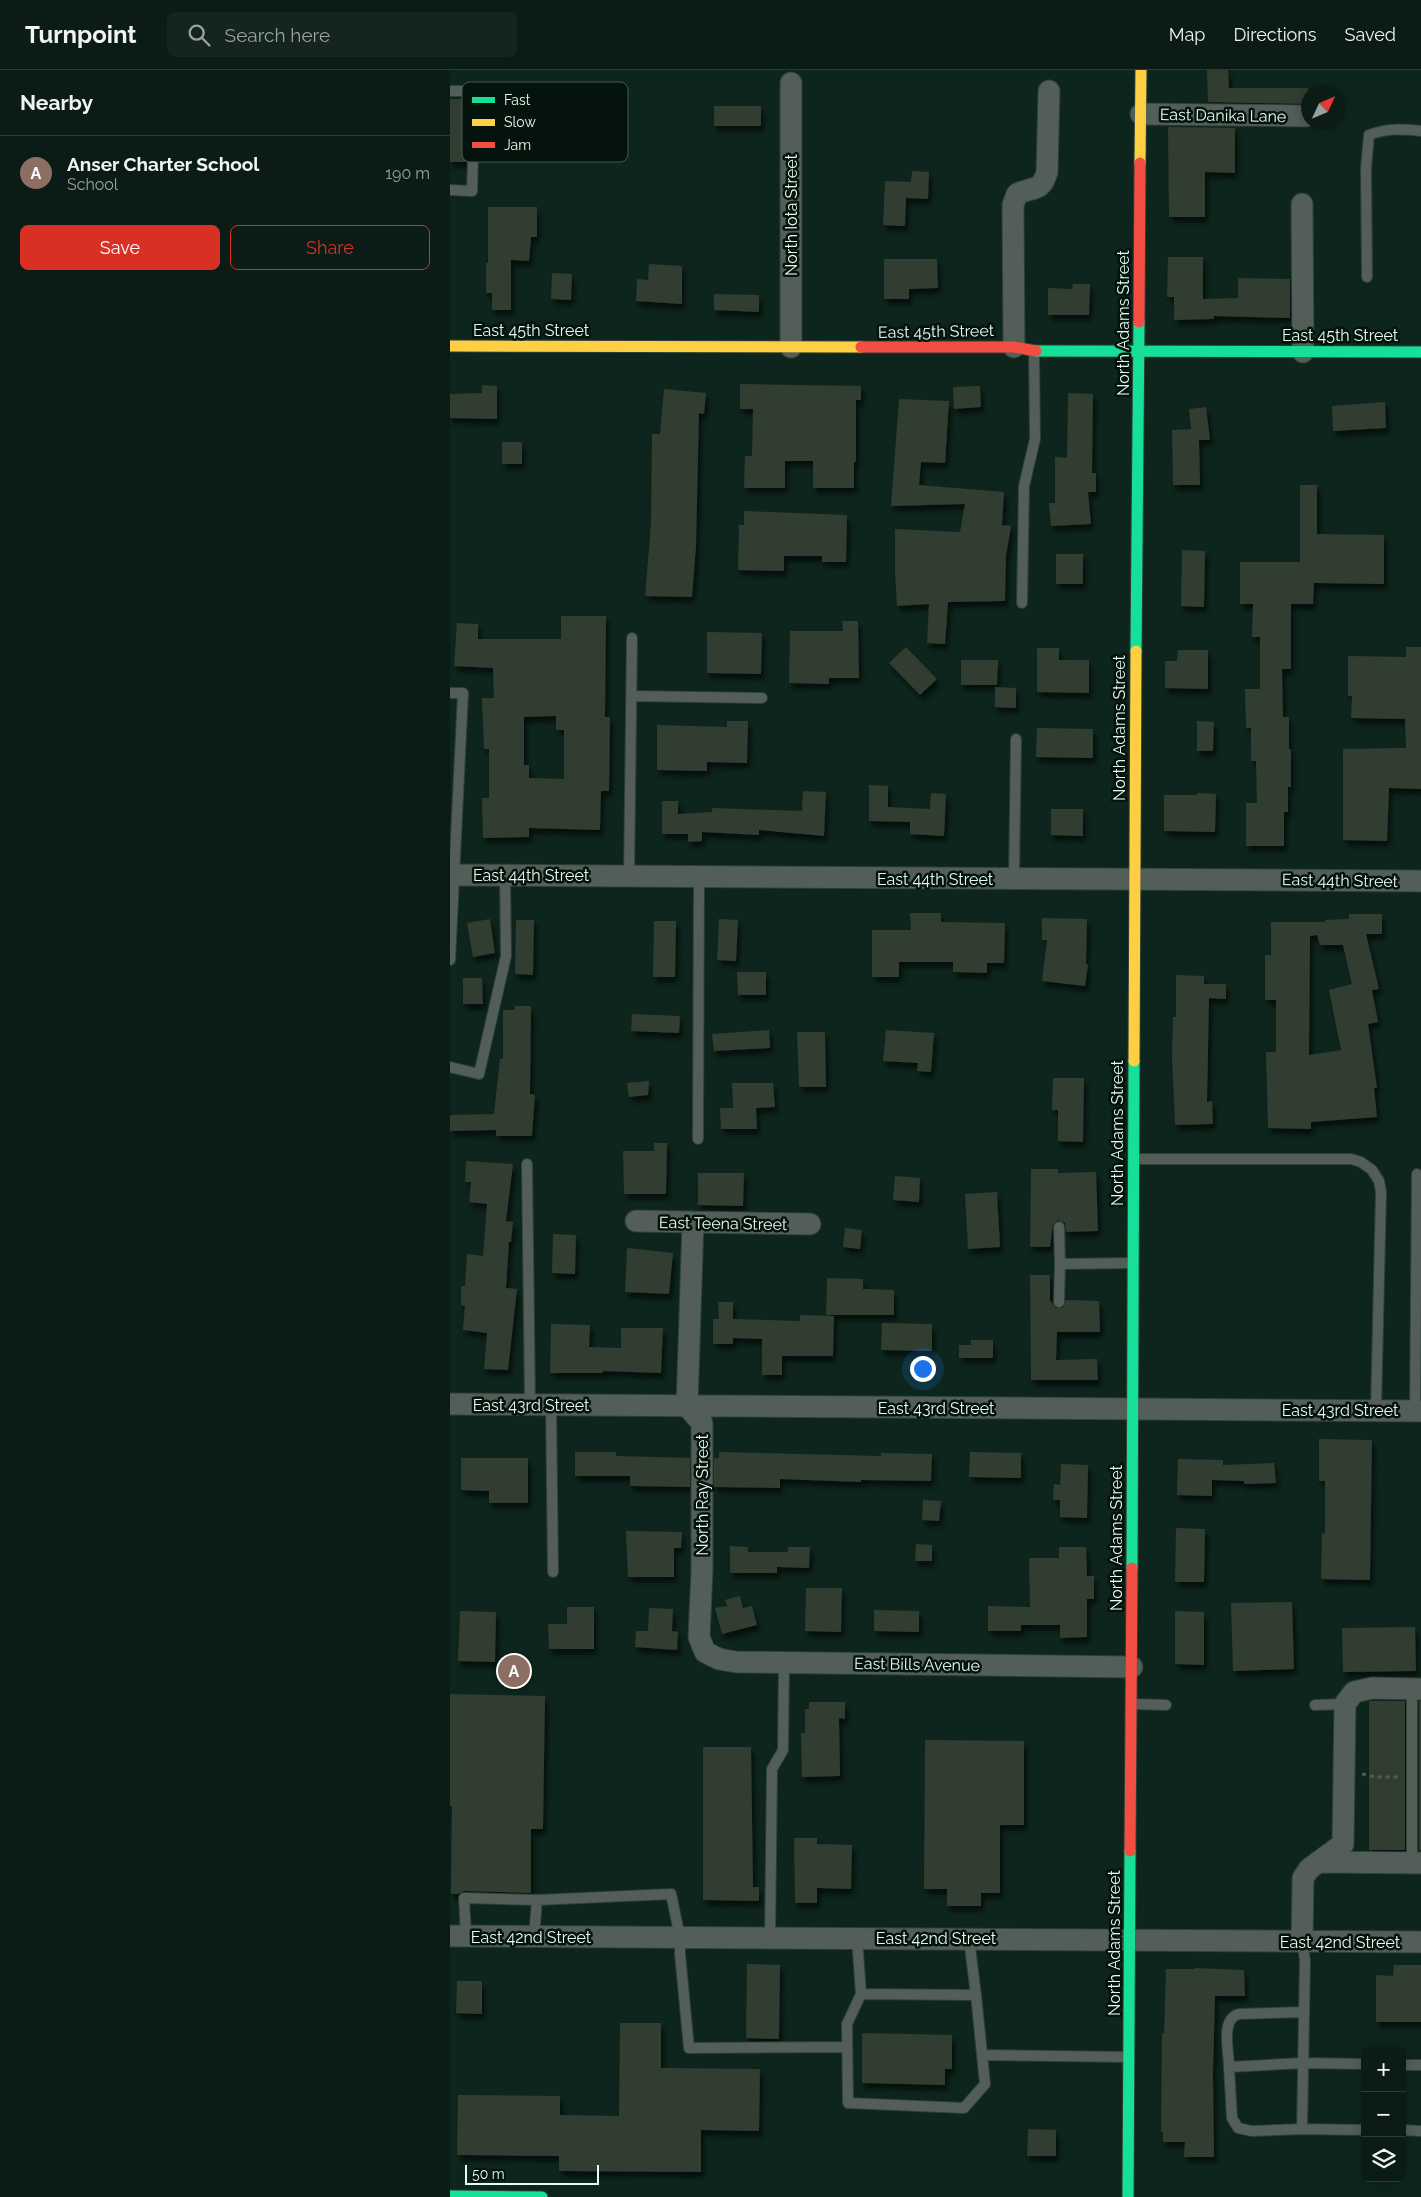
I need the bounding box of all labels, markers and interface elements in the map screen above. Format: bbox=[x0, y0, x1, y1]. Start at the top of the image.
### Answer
search box bbox=[167, 12, 517, 57]
text: Turnpoint bbox=[25, 20, 137, 49]
icon: search bbox=[185, 21, 213, 49]
text: Search here bbox=[225, 24, 330, 46]
text: Map bbox=[1169, 24, 1205, 45]
text: Directions bbox=[1233, 24, 1317, 45]
text: Saved bbox=[1345, 24, 1396, 45]
legend bbox=[462, 82, 628, 162]
north arrow bbox=[1301, 85, 1346, 130]
text: Nearby bbox=[20, 90, 93, 115]
text: Fast bbox=[504, 92, 531, 108]
street label: East Danika Lane bbox=[1160, 105, 1286, 126]
text: Slow bbox=[504, 114, 536, 130]
text: Jam bbox=[504, 137, 531, 153]
text: Anser Charter School bbox=[67, 153, 259, 175]
street label: North Iota Street bbox=[782, 153, 801, 276]
text: A bbox=[31, 164, 41, 183]
text: 190 m bbox=[385, 164, 430, 183]
text: School bbox=[67, 175, 118, 194]
button: Save bbox=[20, 225, 220, 270]
button: Share bbox=[230, 225, 430, 270]
street label: North Adams Street bbox=[1114, 249, 1133, 396]
street label: East 45th Street bbox=[473, 321, 590, 340]
street label: East 45th Street bbox=[878, 321, 995, 342]
street label: East 45th Street bbox=[1282, 326, 1399, 345]
street label: North Adams Street bbox=[1110, 654, 1129, 801]
street label: East 44th Street bbox=[473, 866, 590, 885]
street label: East 44th Street bbox=[877, 870, 994, 889]
street label: East 44th Street bbox=[1282, 870, 1399, 891]
street label: North Adams Street bbox=[1108, 1059, 1127, 1206]
street label: East Teena Street bbox=[659, 1213, 788, 1234]
your location bbox=[910, 1356, 936, 1382]
street label: East 43rd Street bbox=[473, 1396, 590, 1415]
street label: East 43rd Street bbox=[878, 1399, 995, 1418]
street label: East 43rd Street bbox=[1282, 1401, 1399, 1420]
street label: North Ray Street bbox=[693, 1434, 712, 1556]
street label: North Adams Street bbox=[1107, 1464, 1126, 1611]
pin: A bbox=[498, 1652, 530, 1690]
street label: East Bills Avenue bbox=[854, 1654, 980, 1675]
street label: North Adams Street bbox=[1105, 1869, 1124, 2016]
street label: East 42nd Street bbox=[471, 1928, 592, 1947]
street label: East 42nd Street bbox=[876, 1929, 997, 1948]
street label: East 42nd Street bbox=[1280, 1933, 1401, 1952]
map controls bbox=[1361, 2047, 1406, 2182]
button: + bbox=[1361, 2047, 1406, 2092]
button: − bbox=[1361, 2092, 1406, 2137]
button: layers bbox=[1361, 2137, 1406, 2182]
scale bar bbox=[465, 2162, 599, 2185]
text: 50 m bbox=[472, 2166, 505, 2182]

